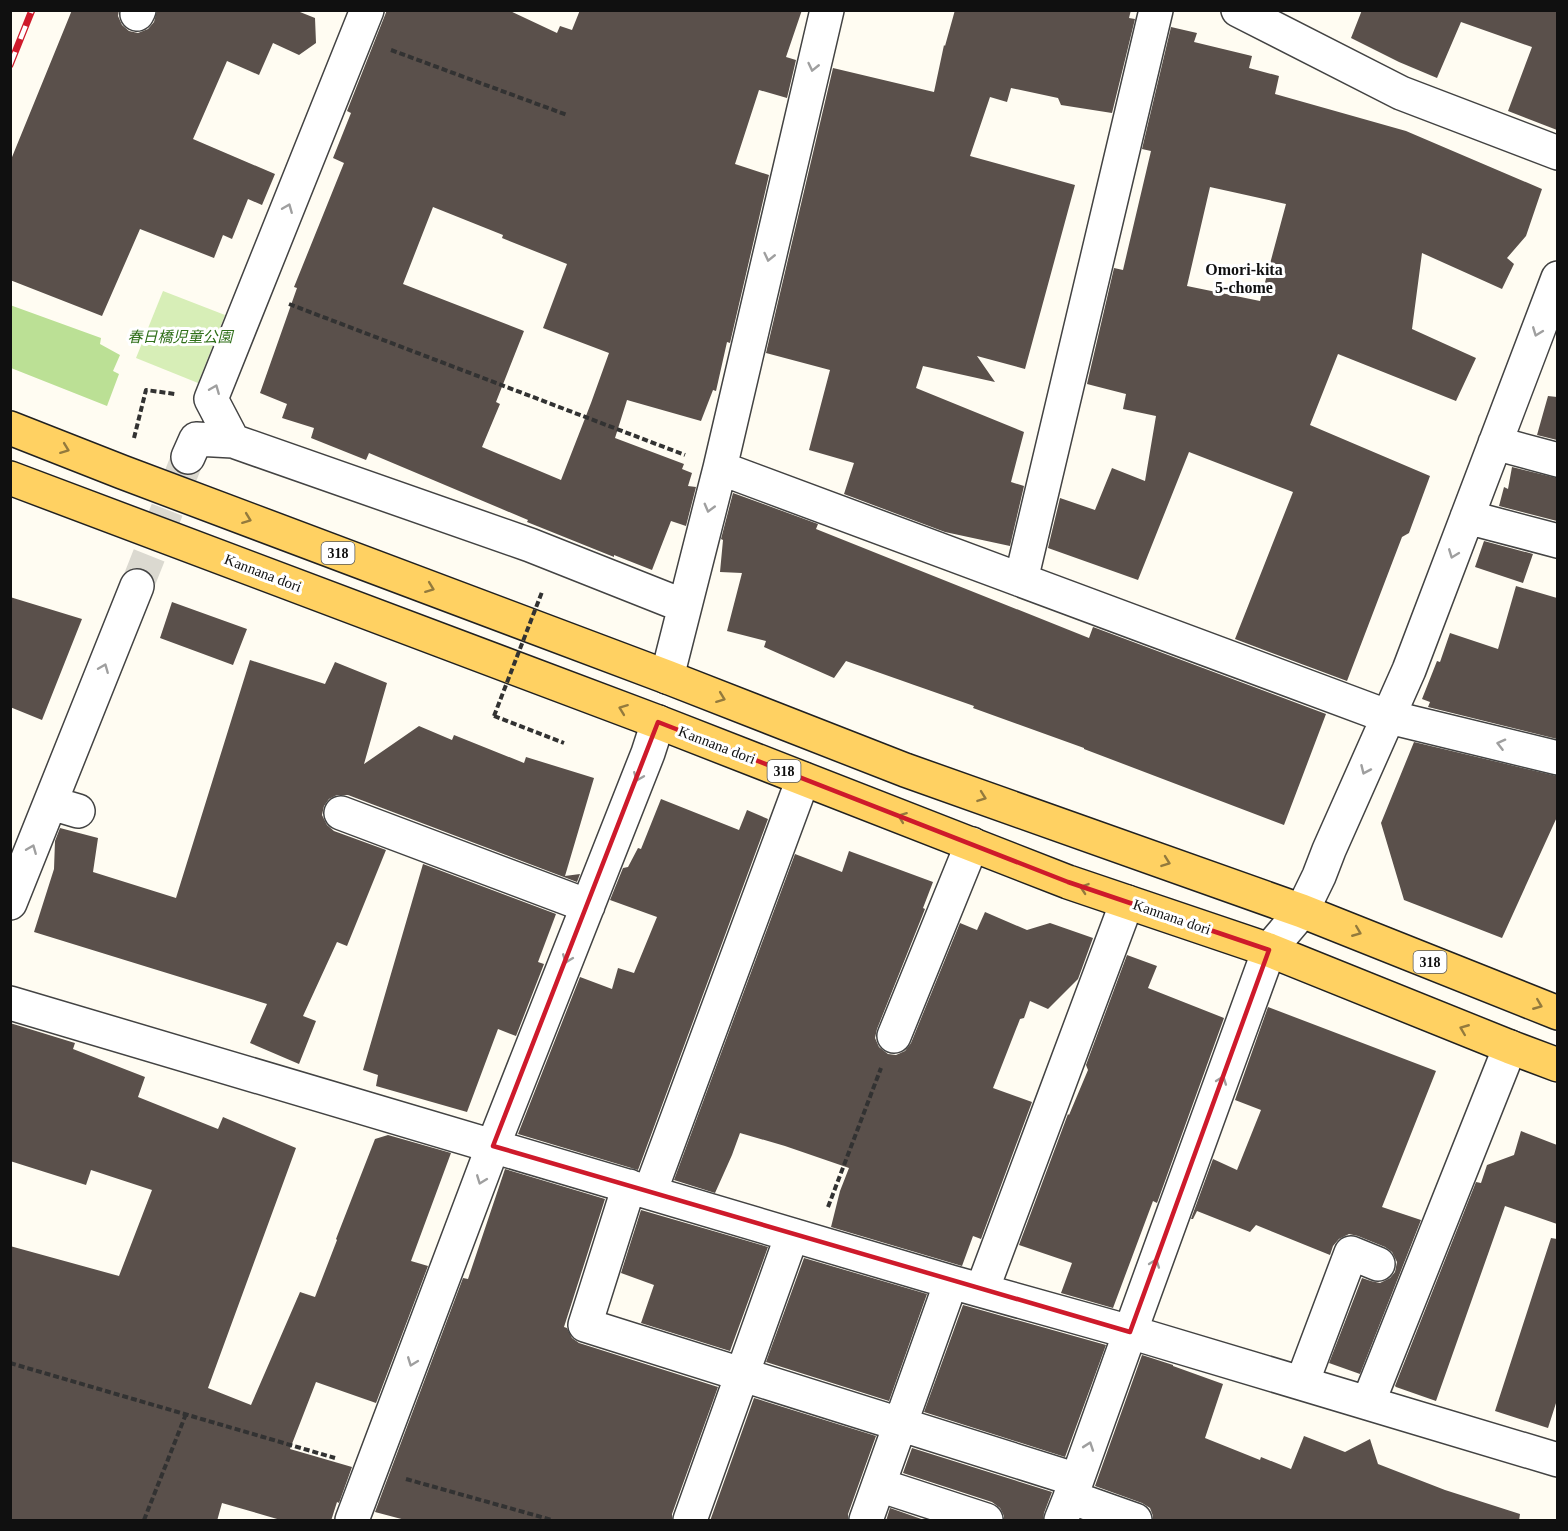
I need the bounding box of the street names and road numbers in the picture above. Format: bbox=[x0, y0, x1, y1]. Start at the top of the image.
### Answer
road number: 318 bbox=[322, 542, 354, 564]
street label: Kannana dori bbox=[222, 551, 304, 595]
street label: Kannana dori bbox=[676, 723, 758, 767]
road number: 318 bbox=[768, 760, 800, 782]
street label: Kannana dori bbox=[1131, 896, 1213, 938]
road number: 318 bbox=[1414, 951, 1446, 973]

